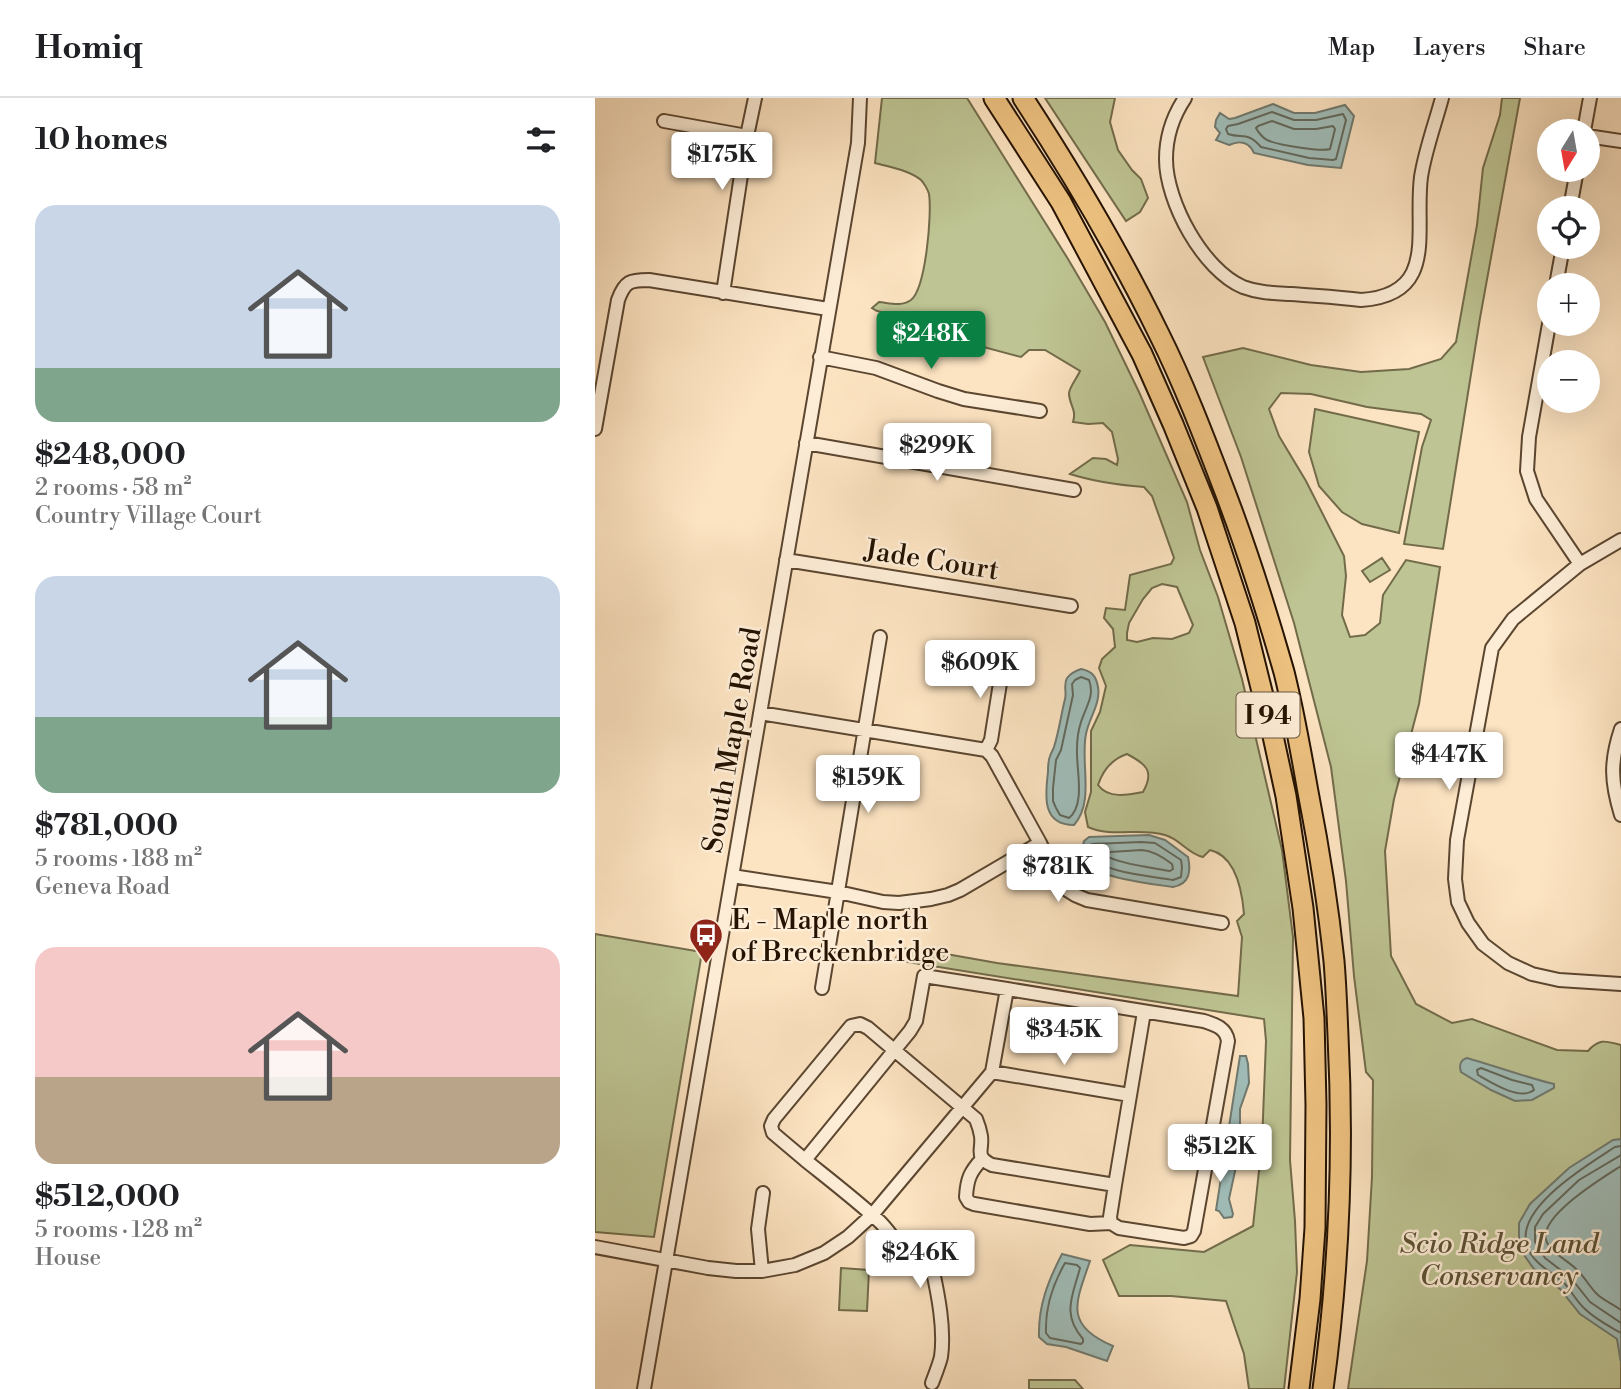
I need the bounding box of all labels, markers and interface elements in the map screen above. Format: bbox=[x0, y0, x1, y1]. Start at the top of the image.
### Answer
text: Homiq bbox=[35, 28, 143, 69]
text: Map bbox=[1328, 33, 1375, 63]
text: Layers bbox=[1413, 33, 1485, 63]
text: Share bbox=[1523, 33, 1586, 63]
north arrow bbox=[1537, 119, 1599, 182]
map controls bbox=[1537, 119, 1600, 413]
text: 10 homes bbox=[35, 121, 168, 159]
icon: filters bbox=[522, 121, 560, 159]
pin: $175K bbox=[673, 132, 771, 192]
text: $175K bbox=[687, 141, 757, 169]
button: locate bbox=[1537, 196, 1600, 259]
icon: home bbox=[235, 251, 361, 377]
button: + bbox=[1537, 273, 1600, 336]
pin: $248K bbox=[882, 312, 980, 371]
text: $248K bbox=[893, 320, 969, 348]
button: − bbox=[1537, 350, 1600, 413]
pin: $299K bbox=[888, 424, 986, 483]
text: $299K bbox=[899, 432, 975, 460]
text: $248,000 bbox=[35, 436, 186, 474]
text: 2 rooms · 58 m² bbox=[35, 474, 192, 502]
text: Country Village Court bbox=[35, 502, 262, 530]
street label: Jade Court bbox=[861, 532, 1002, 588]
icon: home bbox=[235, 622, 361, 748]
street label: South Maple Road bbox=[695, 625, 770, 856]
pin: $609K bbox=[931, 640, 1029, 700]
text: $609K bbox=[941, 649, 1019, 677]
road number: I 94 bbox=[1237, 692, 1299, 737]
pin: $447K bbox=[1400, 732, 1498, 792]
text: $447K bbox=[1411, 741, 1487, 769]
pin: $159K bbox=[819, 756, 917, 815]
text: $159K bbox=[832, 764, 904, 792]
text: $781,000 bbox=[35, 807, 178, 845]
pin: $781K bbox=[1009, 844, 1107, 904]
text: 5 rooms · 188 m² bbox=[35, 845, 202, 873]
text: $781K bbox=[1023, 853, 1093, 881]
text: Geneva Road bbox=[35, 873, 170, 901]
place label: E - Maple north of Breckenbridge bbox=[731, 903, 949, 970]
bus stop icon: E - Maple north of Breckenbridge bbox=[687, 916, 725, 965]
icon: home bbox=[235, 993, 361, 1119]
pin: $345K bbox=[1015, 1007, 1113, 1067]
text: $345K bbox=[1026, 1016, 1102, 1044]
pin: $512K bbox=[1171, 1124, 1269, 1184]
text: $512K bbox=[1184, 1133, 1256, 1161]
text: $512,000 bbox=[35, 1178, 180, 1216]
text: 5 rooms · 128 m² bbox=[35, 1216, 202, 1244]
park label: Scio Ridge Land Conservancy bbox=[1400, 1227, 1600, 1294]
pin: $246K bbox=[871, 1230, 969, 1290]
text: $246K bbox=[882, 1239, 958, 1267]
text: House bbox=[35, 1244, 101, 1272]

